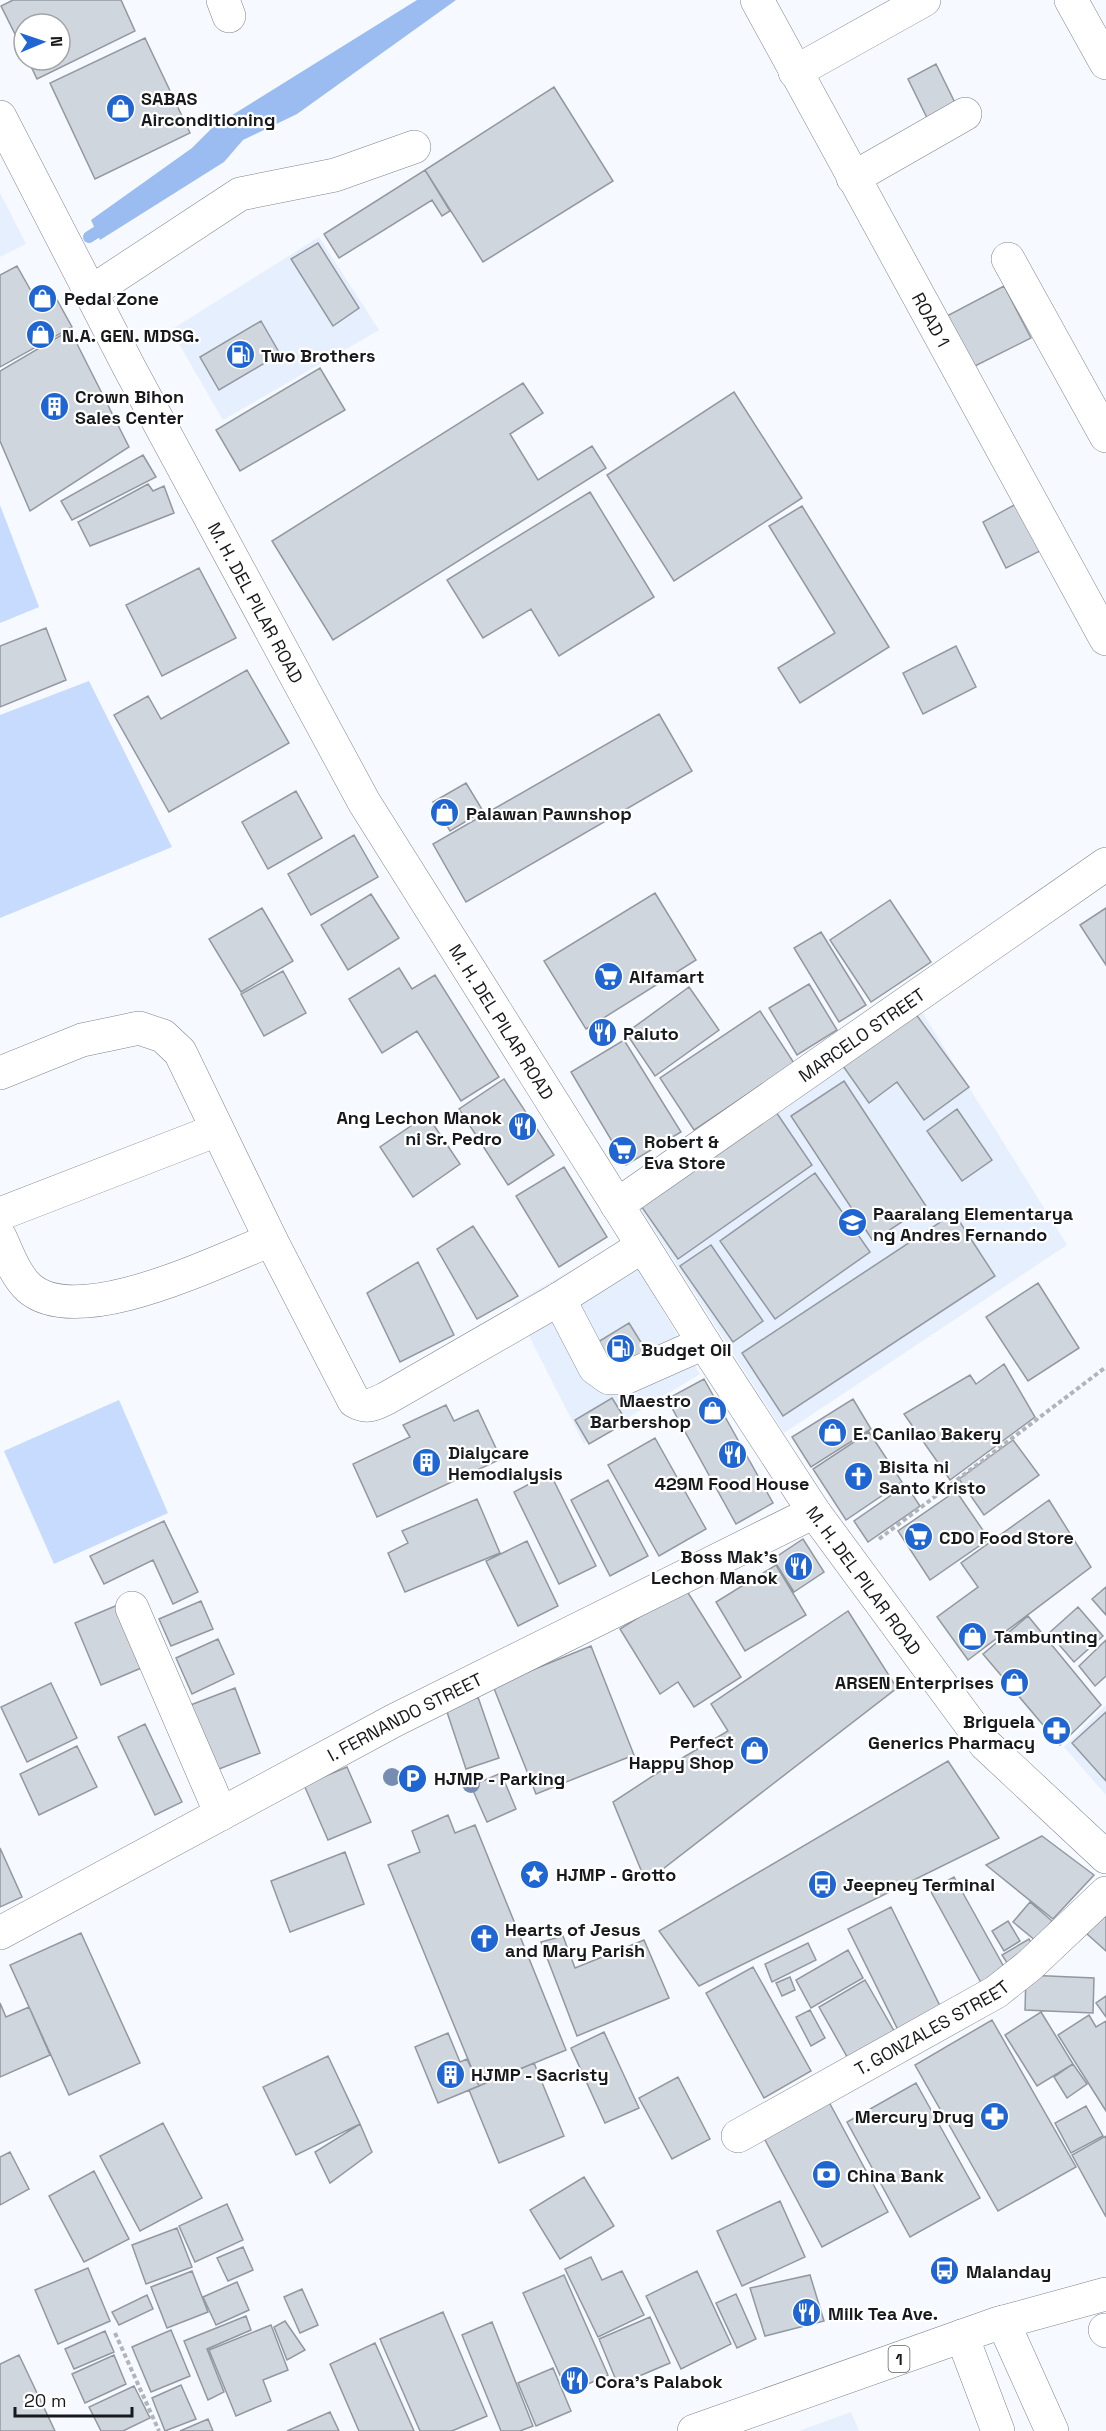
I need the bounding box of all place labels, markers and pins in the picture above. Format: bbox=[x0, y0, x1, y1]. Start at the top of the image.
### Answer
place label: SABAS Airconditioning bbox=[141, 87, 275, 131]
shop icon: SABAS Airconditioning bbox=[104, 92, 136, 124]
shop icon: Pedal Zone bbox=[27, 282, 59, 314]
place label: Pedal Zone bbox=[64, 287, 159, 310]
shop icon: N.A. GEN. MDSG. bbox=[25, 319, 57, 351]
place label: N.A. GEN. MDSG. bbox=[62, 324, 200, 347]
fuel station icon: Two Brothers bbox=[224, 339, 256, 371]
place label: Two Brothers bbox=[261, 344, 376, 367]
place label: Crown Bihon Sales Center bbox=[75, 385, 184, 429]
building icon: Crown Bihon Sales Center bbox=[38, 390, 70, 422]
shop icon: Palawan Pawnshop bbox=[429, 797, 461, 829]
place label: Palawan Pawnshop bbox=[466, 802, 632, 825]
supermarket icon: Alfamart bbox=[592, 960, 624, 992]
place label: Alfamart bbox=[629, 965, 704, 988]
restaurant icon: Paluto bbox=[586, 1017, 618, 1049]
place label: Paluto bbox=[623, 1022, 679, 1045]
place label: Ang Lechon Manok ni Sr. Pedro bbox=[336, 1106, 502, 1150]
restaurant icon: Ang Lechon Manok ni Sr. Pedro bbox=[507, 1111, 539, 1143]
place label: Robert & Eva Store bbox=[644, 1130, 726, 1174]
supermarket icon: Robert & Eva Store bbox=[607, 1135, 639, 1167]
place label: Paaralang Elementarya ng Andres Fernando bbox=[873, 1202, 1074, 1246]
school or university icon: Paaralang Elementarya ng Andres Fernando bbox=[836, 1207, 868, 1239]
fuel station icon: Budget Oil bbox=[604, 1333, 636, 1365]
place label: Budget Oil bbox=[641, 1338, 732, 1361]
place label: Maestro Barbershop bbox=[590, 1389, 691, 1433]
shop icon: Maestro Barbershop bbox=[696, 1394, 728, 1426]
shop icon: E. Canilao Bakery bbox=[816, 1417, 848, 1449]
place label: E. Canilao Bakery bbox=[853, 1422, 1001, 1445]
restaurant icon: 429M Food House bbox=[716, 1438, 748, 1470]
place label: Dialycare Hemodialysis bbox=[448, 1441, 563, 1485]
building icon: Dialycare Hemodialysis bbox=[411, 1446, 443, 1478]
place label: Bisita ni Santo Kristo bbox=[879, 1455, 986, 1499]
church icon: Bisita ni Santo Kristo bbox=[842, 1460, 874, 1492]
place label: 429M Food House bbox=[655, 1472, 810, 1495]
supermarket icon: CDO Food Store bbox=[902, 1521, 934, 1553]
place label: CDO Food Store bbox=[939, 1526, 1074, 1549]
place label: Boss Mak's Lechon Manok bbox=[651, 1545, 778, 1589]
restaurant icon: Boss Mak's Lechon Manok bbox=[783, 1550, 815, 1582]
shop icon: Tambunting bbox=[957, 1620, 989, 1652]
place label: Tambunting bbox=[994, 1625, 1098, 1648]
shop icon: ARSEN Enterprises bbox=[999, 1666, 1031, 1698]
place label: ARSEN Enterprises bbox=[835, 1671, 994, 1694]
place label: Briguela Generics Pharmacy bbox=[868, 1710, 1036, 1754]
pharmacy icon: Briguela Generics Pharmacy bbox=[1040, 1715, 1072, 1747]
place label: Perfect Happy Shop bbox=[629, 1730, 734, 1774]
shop icon: Perfect Happy Shop bbox=[739, 1735, 771, 1767]
parking icon: HJMP - Parking bbox=[397, 1762, 429, 1794]
place label: HJMP - Parking bbox=[434, 1767, 565, 1790]
place icon: HJMP - Grotto bbox=[519, 1858, 551, 1890]
place label: HJMP - Grotto bbox=[556, 1863, 676, 1886]
bus stop icon: Jeepney Terminal bbox=[806, 1868, 838, 1900]
place label: Jeepney Terminal bbox=[843, 1873, 995, 1896]
place label: Hearts of Jesus and Mary Parish bbox=[505, 1918, 645, 1962]
church icon: Hearts of Jesus and Mary Parish bbox=[468, 1923, 500, 1955]
building icon: HJMP - Sacristy bbox=[434, 2058, 466, 2090]
place label: HJMP - Sacristy bbox=[471, 2063, 609, 2086]
pharmacy icon: Mercury Drug bbox=[979, 2100, 1011, 2132]
place label: Mercury Drug bbox=[855, 2105, 974, 2128]
bank icon: China Bank bbox=[810, 2159, 842, 2191]
place label: China Bank bbox=[847, 2164, 944, 2187]
bus stop icon: Malanday bbox=[929, 2255, 961, 2287]
place label: Malanday bbox=[966, 2260, 1051, 2283]
restaurant icon: Milk Tea Ave. bbox=[791, 2297, 823, 2329]
place label: Milk Tea Ave. bbox=[828, 2302, 938, 2325]
restaurant icon: Cora's Palabok bbox=[558, 2365, 590, 2397]
place label: Cora's Palabok bbox=[595, 2370, 723, 2393]

